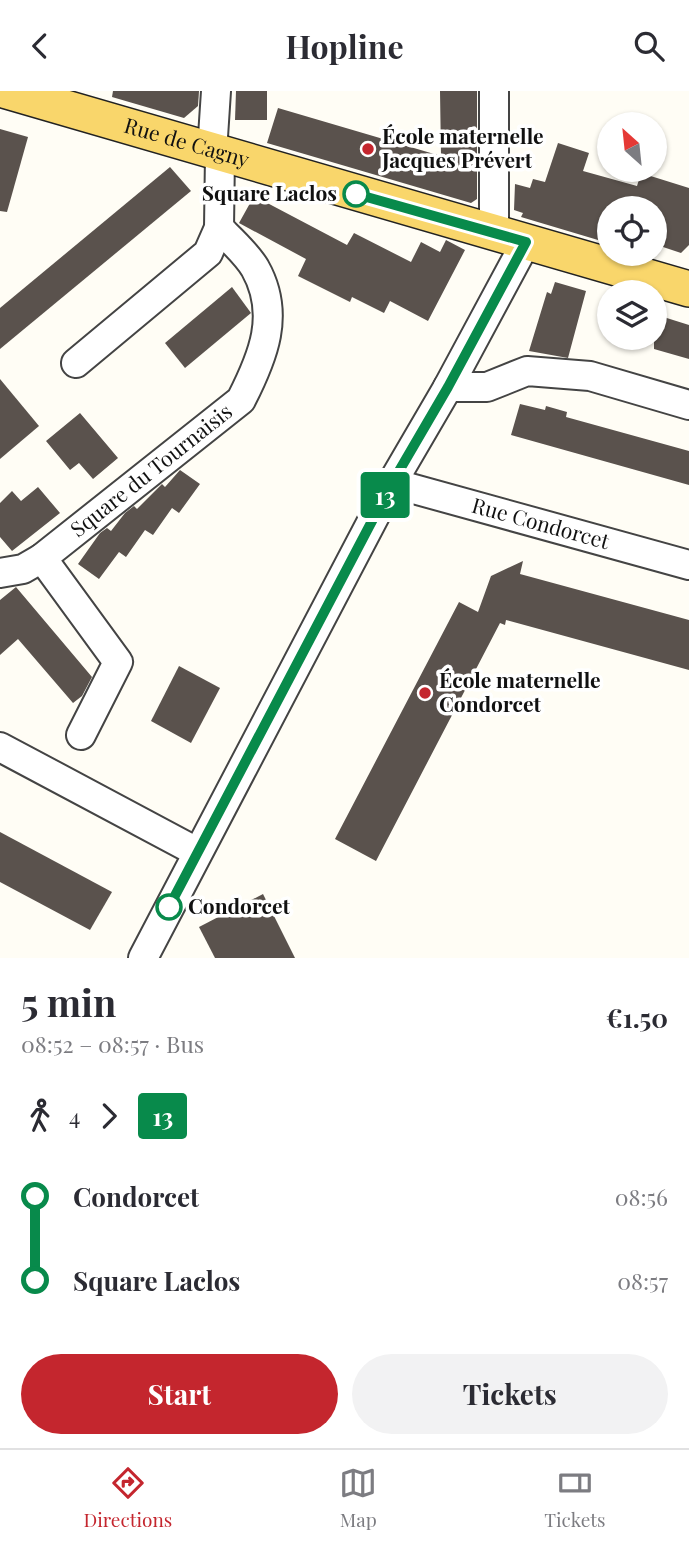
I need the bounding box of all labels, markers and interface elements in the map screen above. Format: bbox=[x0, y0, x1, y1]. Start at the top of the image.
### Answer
text: Hopline bbox=[285, 24, 404, 67]
icon: back bbox=[21, 27, 59, 65]
icon: search bbox=[630, 27, 668, 65]
street label: Rue de Cagny bbox=[121, 110, 253, 173]
north arrow bbox=[597, 112, 667, 182]
map controls bbox=[597, 112, 667, 350]
place label: École maternelle Jacques Prévert bbox=[381, 121, 544, 173]
marker: École maternelle Jacques Prévert bbox=[360, 141, 376, 157]
place label: Square Laclos bbox=[202, 178, 337, 206]
marker: Square Laclos bbox=[343, 181, 369, 207]
button: locate bbox=[597, 196, 667, 266]
button: layers bbox=[597, 280, 667, 350]
street label: Square du Tournaisis bbox=[64, 397, 237, 542]
line badge: 13 bbox=[354, 472, 416, 518]
text: 13 bbox=[375, 479, 395, 511]
street label: Rue Condorcet bbox=[469, 490, 613, 554]
place label: École maternelle Condorcet bbox=[439, 665, 601, 717]
marker: École maternelle Condorcet bbox=[417, 685, 433, 701]
place label: Condorcet bbox=[188, 891, 290, 919]
marker: Condorcet bbox=[156, 894, 182, 920]
text: 5 min bbox=[21, 976, 116, 1027]
text: €1.50 bbox=[606, 1000, 668, 1035]
text: 08:52 – 08:57 · Bus bbox=[21, 1028, 204, 1059]
icon: walk bbox=[21, 1097, 59, 1135]
icon: forward bbox=[90, 1097, 128, 1135]
text: 4 bbox=[69, 1100, 80, 1131]
text: 13 bbox=[152, 1100, 173, 1132]
text: Condorcet bbox=[73, 1179, 199, 1214]
text: 08:56 bbox=[615, 1181, 668, 1212]
text: Square Laclos bbox=[73, 1263, 240, 1298]
text: 08:57 bbox=[617, 1265, 668, 1296]
button: Start bbox=[21, 1354, 338, 1434]
button: Tickets bbox=[352, 1354, 668, 1434]
tab: Directions bbox=[83, 1464, 172, 1532]
tab: Map bbox=[339, 1464, 377, 1532]
tab: Tickets bbox=[544, 1464, 606, 1532]

